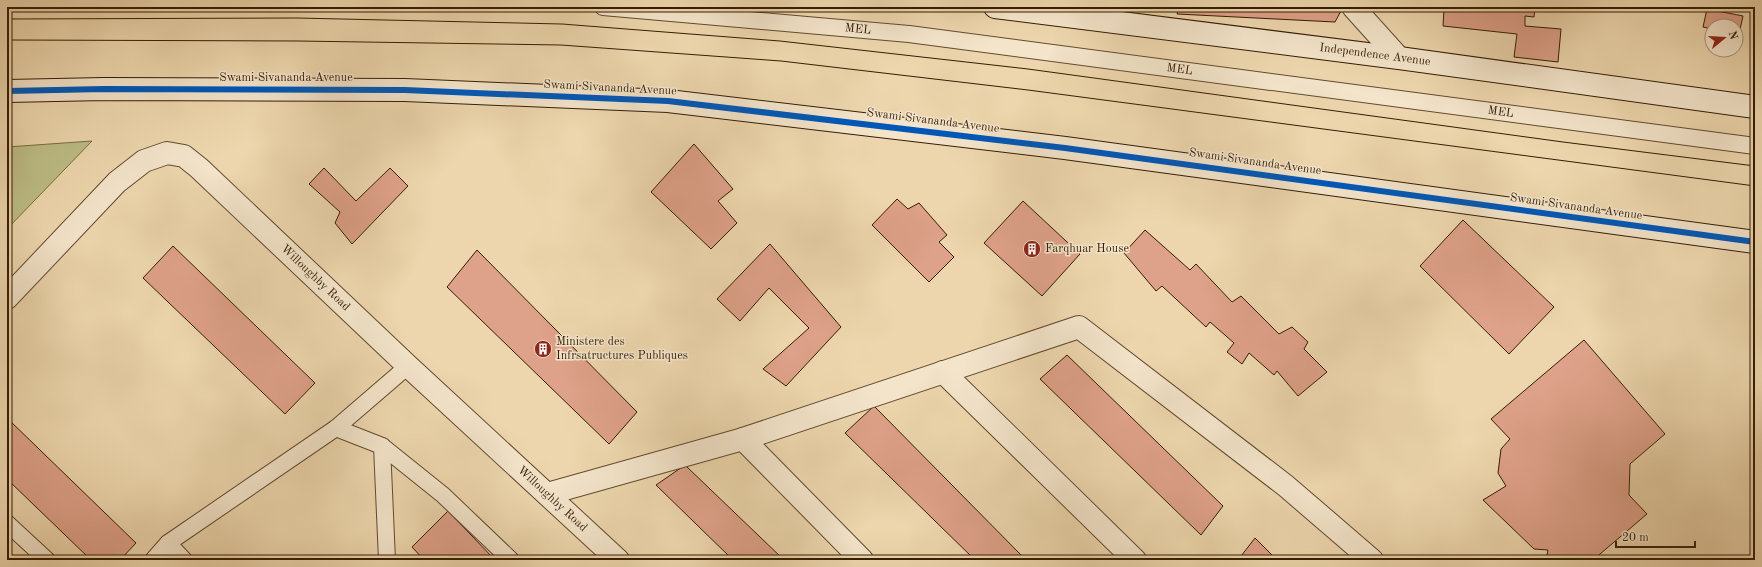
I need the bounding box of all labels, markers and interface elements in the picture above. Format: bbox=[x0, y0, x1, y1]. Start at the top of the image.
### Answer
north arrow bbox=[1704, 18, 1744, 58]
street label: MEL bbox=[844, 22, 872, 37]
text: N bbox=[1726, 30, 1739, 42]
street label: Independence Avenue bbox=[1319, 42, 1432, 68]
street label: MEL bbox=[1166, 62, 1193, 77]
street label: Swami Sivananda Avenue bbox=[219, 72, 353, 84]
street label: Swami Sivananda Avenue bbox=[543, 79, 677, 98]
street label: MEL bbox=[1487, 105, 1515, 120]
street label: Swami Sivananda Avenue bbox=[866, 107, 1000, 135]
street label: Swami Sivananda Avenue bbox=[1188, 147, 1322, 177]
street label: Swami Sivananda Avenue bbox=[1509, 192, 1643, 222]
building icon: Farqhuar House bbox=[1022, 239, 1042, 259]
street label: Willoughby Road bbox=[278, 243, 352, 313]
place label: Farqhuar House bbox=[1045, 243, 1129, 255]
place label: Ministere des Infrsatructures Publiques bbox=[556, 336, 688, 362]
building icon: Ministere des Infrsatructures Publiques bbox=[533, 339, 553, 359]
street label: Willoughby Road bbox=[515, 464, 589, 534]
scale bar bbox=[1616, 523, 1695, 549]
text: 20 m bbox=[1622, 532, 1649, 544]

